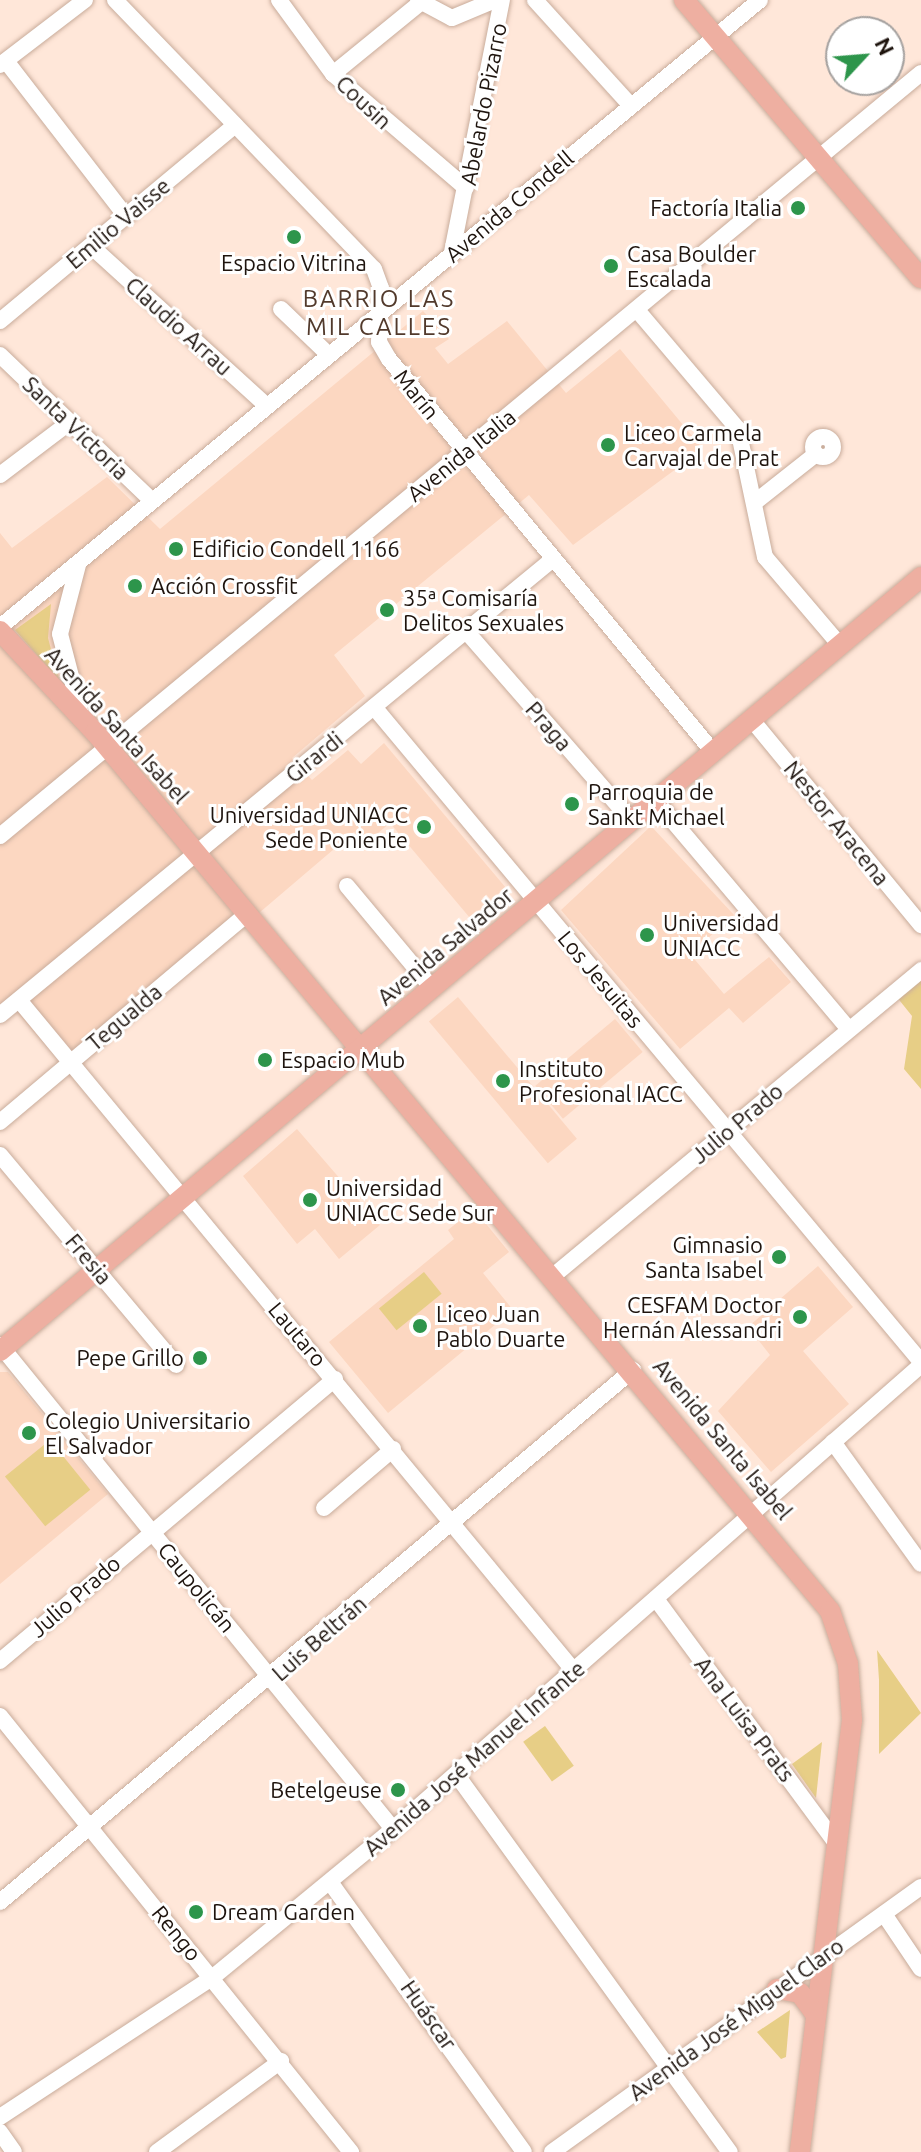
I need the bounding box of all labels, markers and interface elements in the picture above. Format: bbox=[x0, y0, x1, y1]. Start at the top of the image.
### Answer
north arrow bbox=[825, 16, 905, 96]
street label: Abelardo Pizarro bbox=[454, 21, 512, 187]
text: N bbox=[870, 33, 900, 59]
street label: Cousin bbox=[331, 70, 397, 134]
street label: Avenida Condell bbox=[439, 145, 579, 267]
street label: Emilio Vaisse bbox=[61, 172, 175, 274]
place label: Factoría Italia bbox=[650, 195, 782, 221]
marker: Factoría Italia bbox=[789, 199, 807, 217]
marker: Espacio Vitrina bbox=[285, 228, 303, 246]
place label: Casa Boulder Escalada bbox=[627, 240, 756, 292]
place label: Espacio Vitrina bbox=[221, 250, 367, 276]
marker: Casa Boulder Escalada bbox=[602, 257, 620, 275]
street label: Claudio Arrau bbox=[120, 271, 238, 381]
district label: BARRIO LAS MIL CALLES bbox=[303, 285, 455, 341]
street label: Marín bbox=[389, 364, 445, 424]
street label: Santa Victoria bbox=[18, 371, 134, 485]
street label: Avenida Italia bbox=[401, 403, 521, 507]
place label: Liceo Carmela Carvajal de Prat bbox=[624, 419, 779, 470]
marker: Liceo Carmela Carvajal de Prat bbox=[599, 436, 617, 454]
place label: Edificio Condell 1166 bbox=[192, 536, 400, 562]
marker: Edificio Condell 1166 bbox=[167, 540, 185, 558]
place label: Acción Crossfit bbox=[151, 573, 298, 599]
marker: Acción Crossfit bbox=[126, 577, 144, 595]
place label: 35ª Comisaría Delitos Sexuales bbox=[403, 584, 564, 636]
marker: 35ª Comisaría Delitos Sexuales bbox=[378, 601, 396, 619]
street label: Avenida Santa Isabel bbox=[40, 641, 194, 809]
street label: Praga bbox=[520, 696, 578, 756]
street label: Girardi bbox=[280, 726, 348, 788]
street label: Nestor Aracena bbox=[779, 755, 895, 891]
place label: Parroquia de Sankt Michael bbox=[588, 778, 725, 830]
marker: Parroquia de Sankt Michael bbox=[563, 795, 581, 813]
place label: Universidad UNIACC Sede Poniente bbox=[210, 801, 408, 852]
marker: Universidad UNIACC Sede Poniente bbox=[415, 818, 433, 836]
street label: Avenida Salvador bbox=[372, 882, 518, 1010]
place label: Universidad UNIACC bbox=[663, 909, 779, 960]
street label: Los Jesuitas bbox=[553, 925, 649, 1033]
marker: Universidad UNIACC bbox=[638, 926, 656, 944]
street label: Tegualda bbox=[81, 978, 167, 1056]
place label: Espacio Mub bbox=[281, 1047, 405, 1073]
marker: Espacio Mub bbox=[256, 1051, 274, 1069]
place label: Instituto Profesional IACC bbox=[519, 1055, 683, 1106]
marker: Instituto Profesional IACC bbox=[494, 1072, 512, 1090]
street label: Julio Prado bbox=[686, 1077, 788, 1169]
place label: Universidad UNIACC Sede Sur bbox=[326, 1174, 494, 1226]
marker: Universidad UNIACC Sede Sur bbox=[301, 1191, 319, 1209]
street label: Fresia bbox=[60, 1228, 118, 1290]
place label: Gimnasio Santa Isabel bbox=[645, 1231, 763, 1282]
marker: Gimnasio Santa Isabel bbox=[770, 1248, 788, 1266]
place label: CESFAM Doctor Hernán Alessandri bbox=[603, 1291, 782, 1342]
street label: Lautaro bbox=[263, 1296, 333, 1372]
place label: Liceo Juan Pablo Duarte bbox=[436, 1300, 565, 1352]
marker: CESFAM Doctor Hernán Alessandri bbox=[789, 1306, 811, 1328]
marker: Liceo Juan Pablo Duarte bbox=[411, 1317, 429, 1335]
place label: Pepe Grillo bbox=[76, 1345, 184, 1371]
marker: Pepe Grillo bbox=[191, 1349, 209, 1367]
street label: Avenida Santa Isabel bbox=[648, 1353, 798, 1525]
place label: Colegio Universitario El Salvador bbox=[45, 1407, 251, 1458]
marker: Colegio Universitario El Salvador bbox=[20, 1424, 38, 1442]
street label: Caupolicán bbox=[153, 1537, 241, 1637]
street label: Julio Prado bbox=[24, 1550, 126, 1642]
street label: Luis Beltrán bbox=[266, 1590, 372, 1686]
street label: Ana Luisa Prats bbox=[690, 1651, 800, 1787]
street label: Avenida José Manuel Infante bbox=[358, 1655, 590, 1861]
place label: Betelgeuse bbox=[270, 1777, 382, 1803]
marker: Betelgeuse bbox=[389, 1781, 407, 1799]
place label: Dream Garden bbox=[212, 1899, 355, 1925]
street label: Rengo bbox=[147, 1900, 207, 1966]
marker: Dream Garden bbox=[187, 1903, 205, 1921]
street label: Avenida José Miguel Claro bbox=[624, 1932, 848, 2106]
street label: Huáscar bbox=[396, 1975, 462, 2055]

